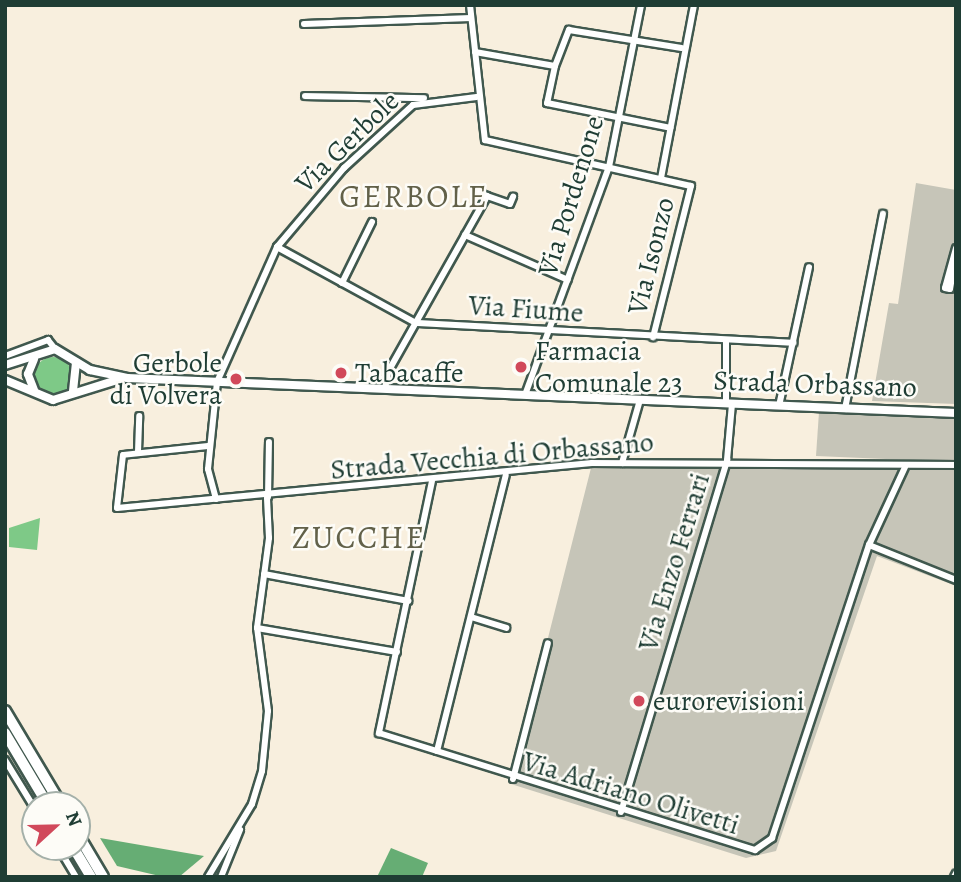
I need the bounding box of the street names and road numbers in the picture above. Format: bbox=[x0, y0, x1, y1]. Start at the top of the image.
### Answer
street label: Via Gerbole bbox=[288, 84, 406, 200]
street label: Via Pordenone bbox=[531, 112, 611, 280]
street label: Via Isonzo bbox=[620, 194, 682, 318]
street label: Via Fiume bbox=[467, 288, 585, 330]
street label: Strada Orbassano bbox=[713, 364, 917, 404]
street label: Strada Vecchia di Orbassano bbox=[329, 425, 655, 487]
street label: Via Enzo Ferrari bbox=[631, 469, 717, 655]
street label: Via Adriano Olivetti bbox=[519, 744, 743, 842]

